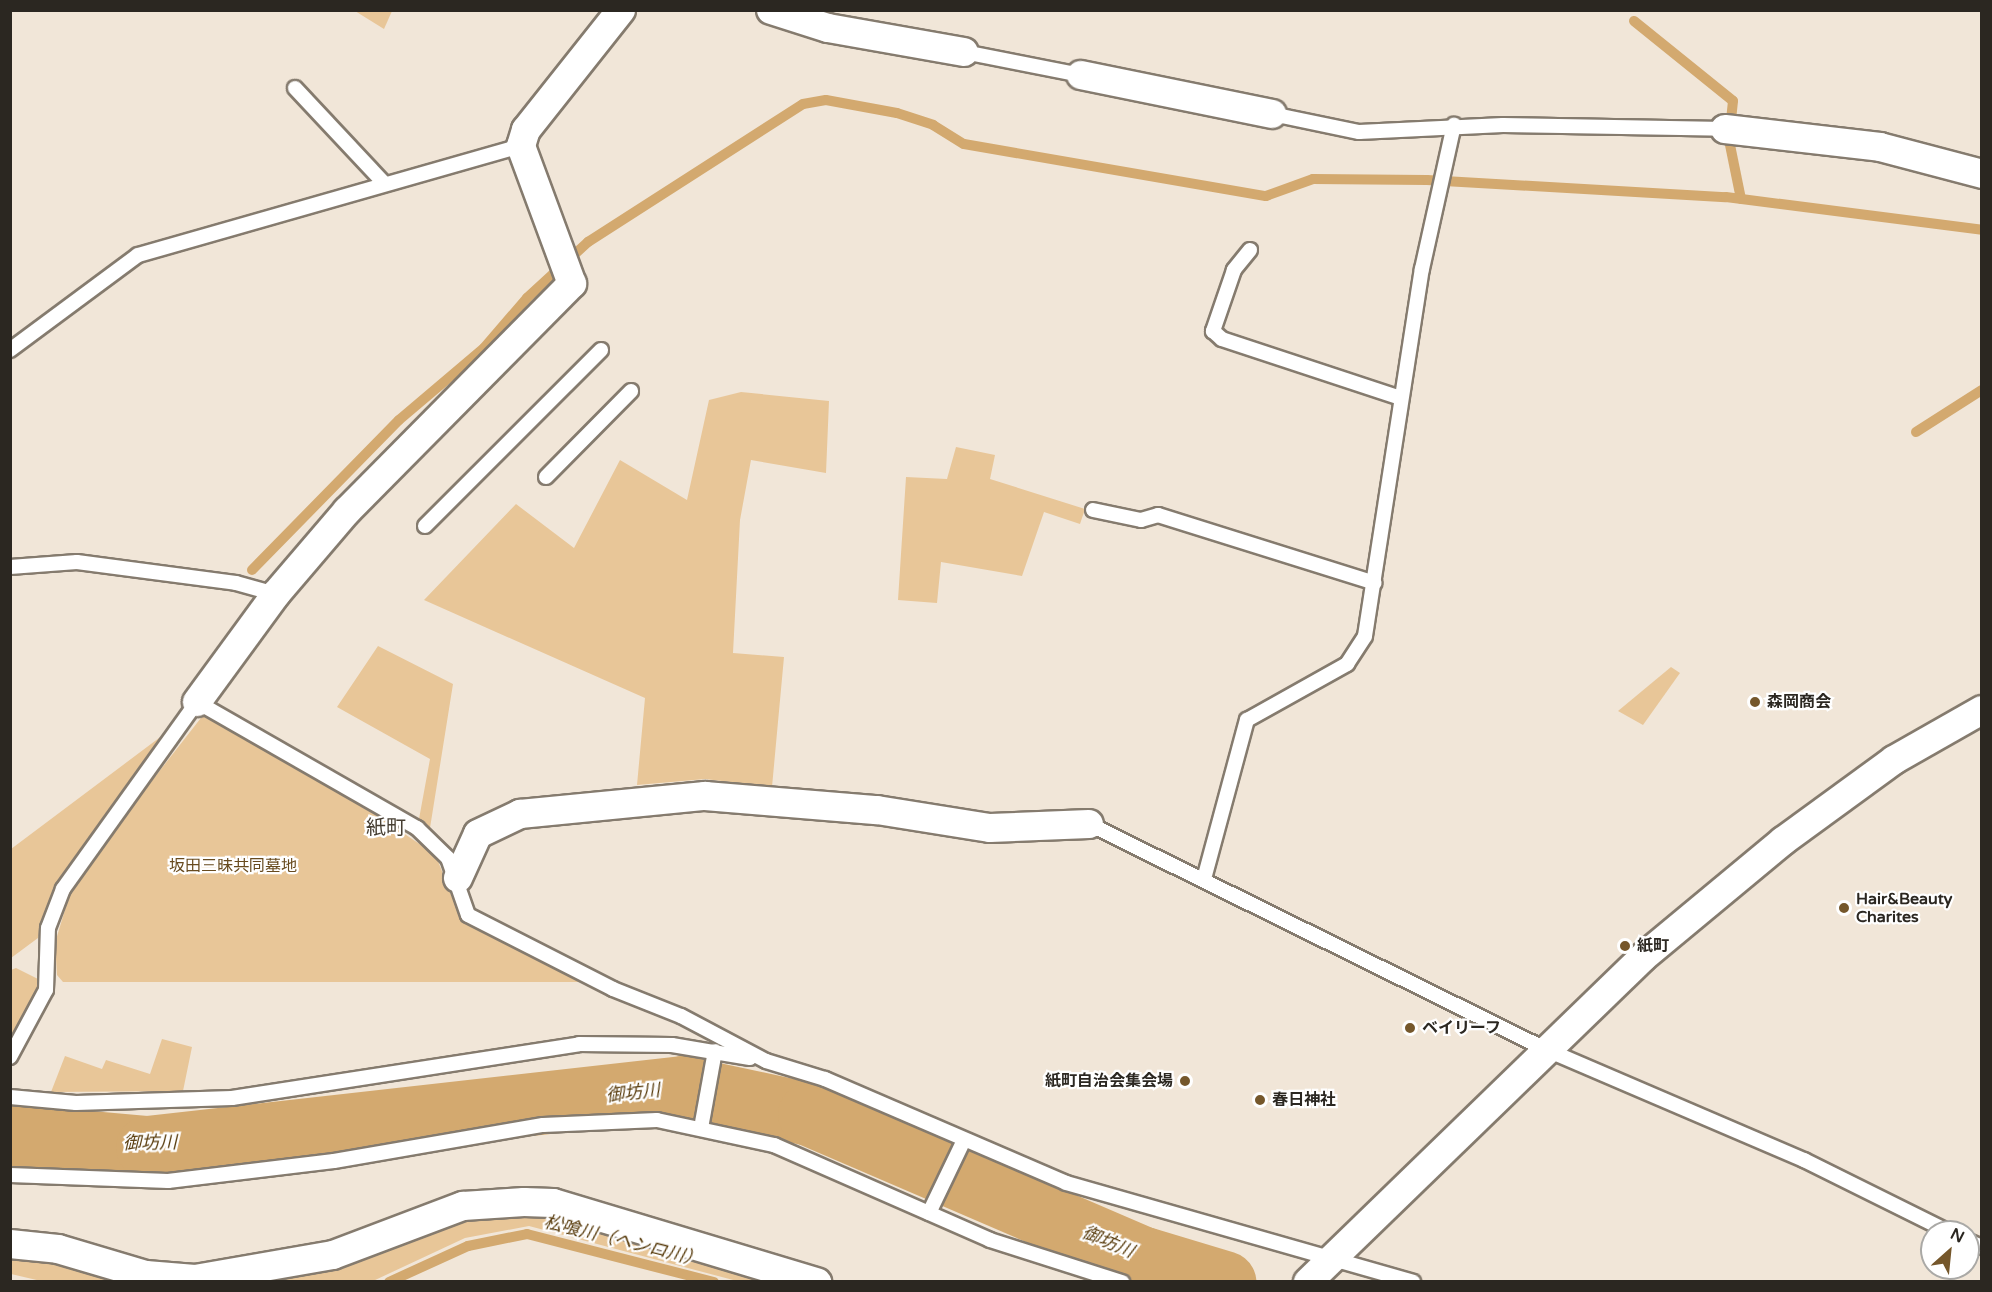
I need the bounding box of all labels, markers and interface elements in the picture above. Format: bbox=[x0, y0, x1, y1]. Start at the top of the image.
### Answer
place label: 森岡商会 bbox=[1767, 692, 1831, 712]
marker: 森岡商会 bbox=[1748, 695, 1762, 709]
district label: 紙町 bbox=[366, 816, 406, 840]
park label: 坂田三昧共同墓地 bbox=[169, 856, 297, 876]
place label: Hair&Beauty Charites bbox=[1856, 889, 1952, 927]
marker: Hair&Beauty Charites bbox=[1837, 901, 1851, 915]
place label: 紙町 bbox=[1637, 936, 1669, 956]
marker: 紙町 bbox=[1618, 939, 1632, 953]
place label: ベイリーフ bbox=[1422, 1018, 1502, 1038]
marker: ベイリーフ bbox=[1403, 1021, 1417, 1035]
place label: 紙町自治会集会場 bbox=[1045, 1071, 1173, 1091]
marker: 紙町自治会集会場 bbox=[1178, 1074, 1192, 1088]
water label: 御坊川 bbox=[605, 1079, 661, 1107]
place label: 春日神社 bbox=[1272, 1090, 1336, 1110]
marker: 春日神社 bbox=[1253, 1093, 1267, 1107]
water label: 御坊川 bbox=[123, 1132, 177, 1154]
water label: 松喰川（ヘンロ川） bbox=[542, 1211, 704, 1271]
north arrow bbox=[1920, 1220, 1980, 1280]
water label: 御坊川 bbox=[1079, 1222, 1137, 1262]
text: N bbox=[1947, 1224, 1968, 1248]

